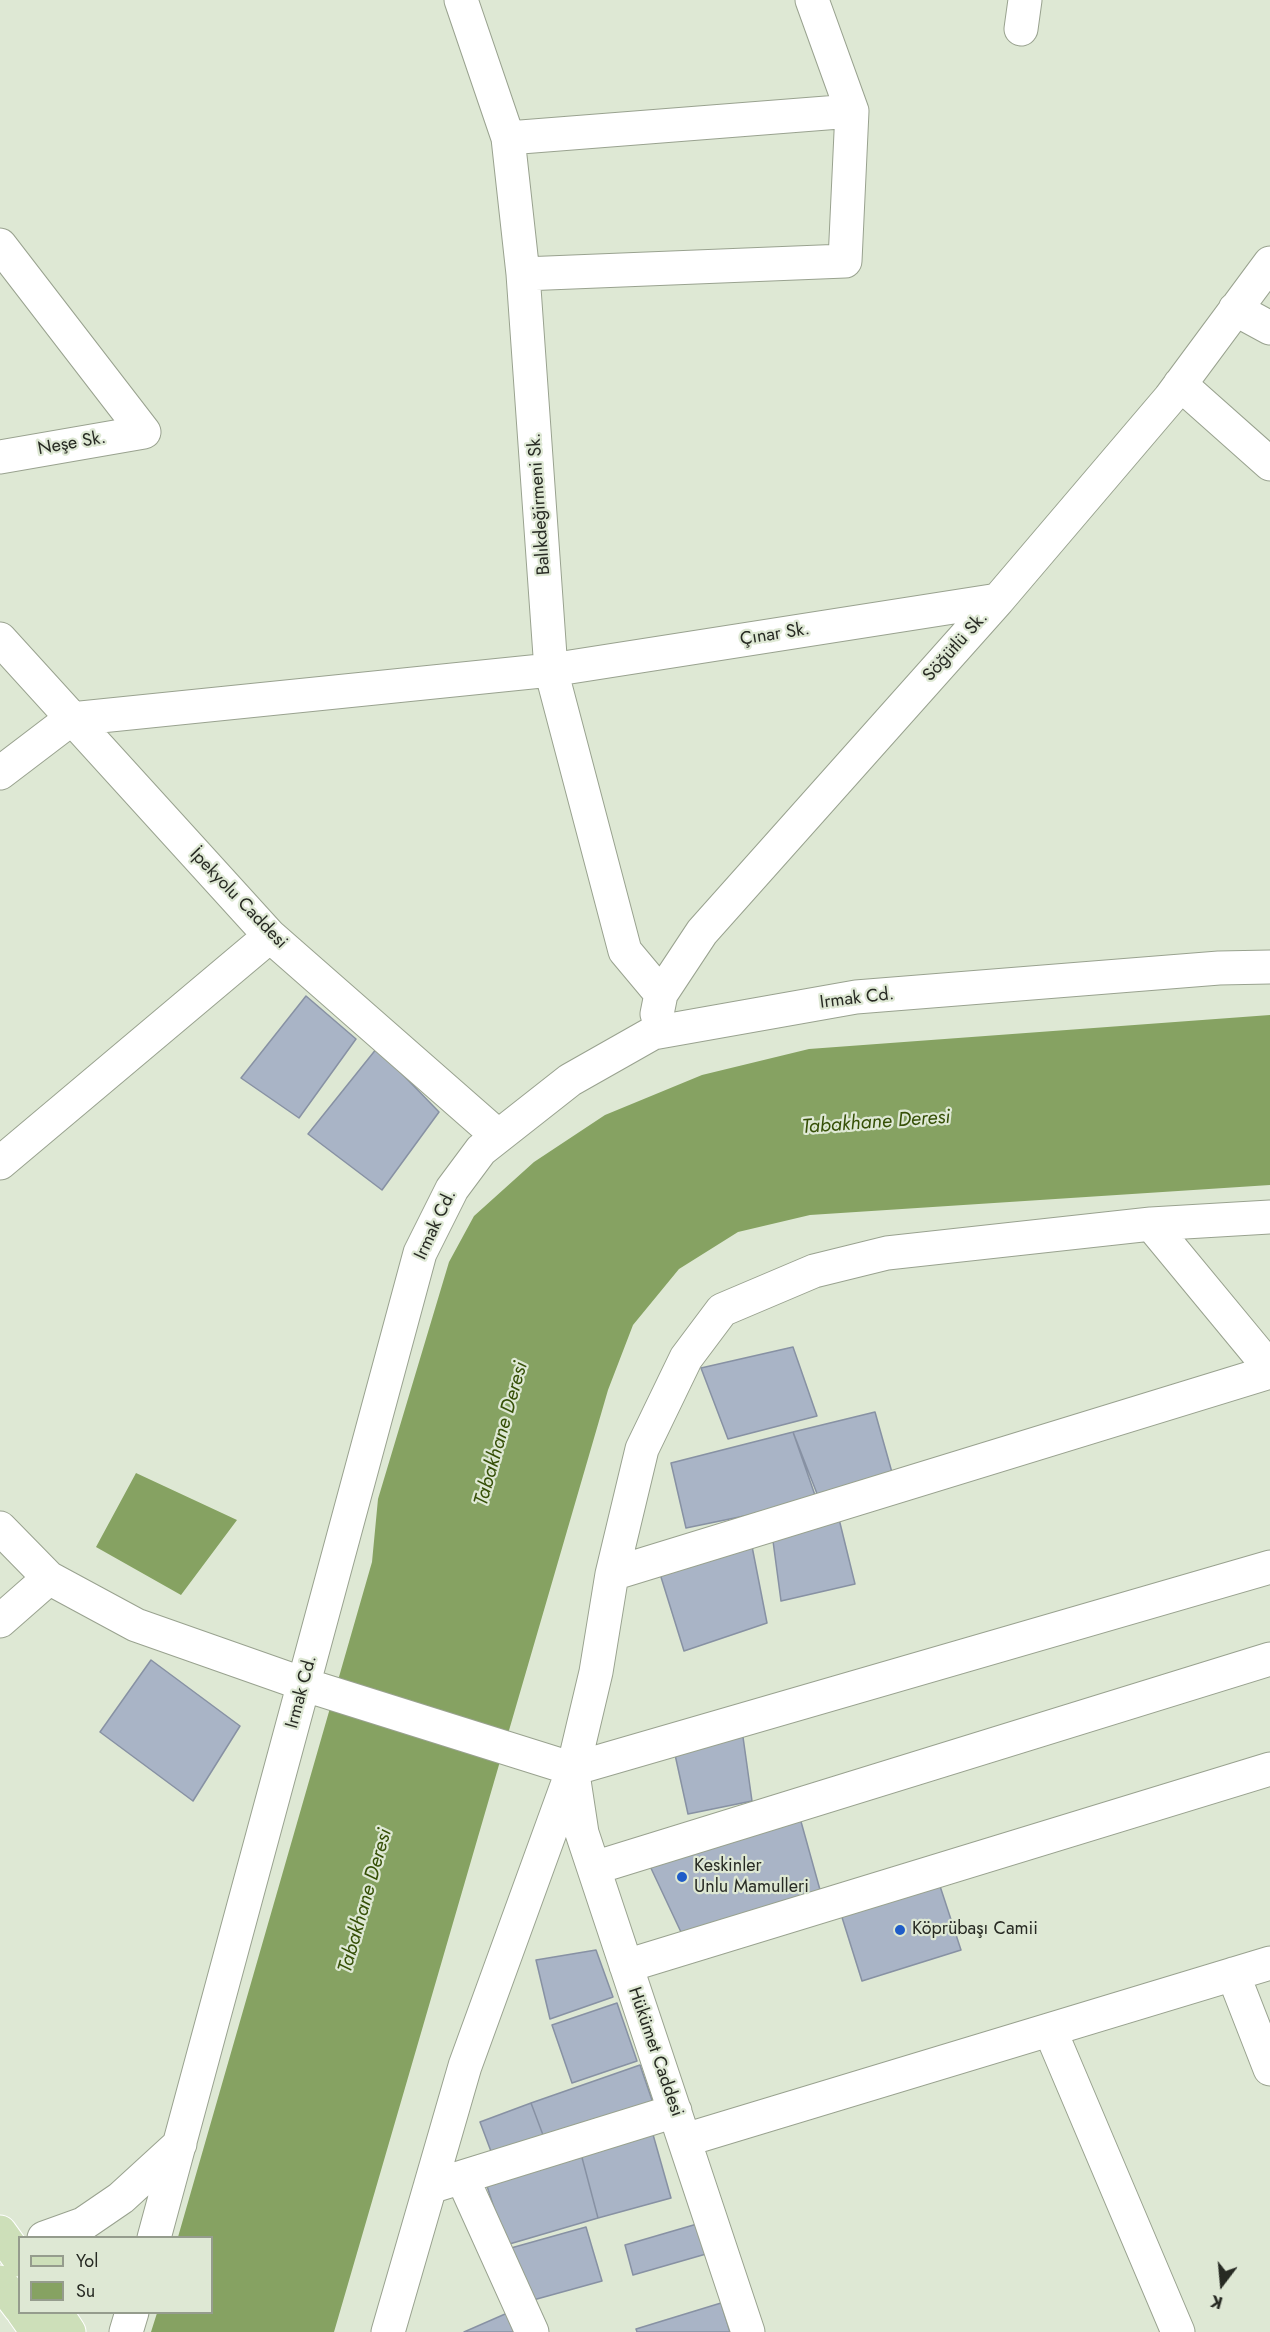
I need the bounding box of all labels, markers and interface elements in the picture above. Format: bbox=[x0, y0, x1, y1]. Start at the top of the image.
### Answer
street label: Neşe Sk. bbox=[36, 427, 108, 461]
street label: Balıkdeğirmeni Sk. bbox=[524, 432, 556, 576]
street label: Söğütlü Sk. bbox=[919, 608, 993, 686]
street label: Çınar Sk. bbox=[739, 619, 811, 651]
street label: İpekyolu Caddesi bbox=[185, 844, 291, 954]
street label: Irmak Cd. bbox=[819, 984, 895, 1014]
water label: Tabakhane Deresi bbox=[801, 1106, 951, 1140]
street label: Irmak Cd. bbox=[410, 1187, 462, 1263]
water label: Tabakhane Deresi bbox=[470, 1359, 534, 1509]
street label: Irmak Cd. bbox=[282, 1653, 322, 1731]
water label: Tabakhane Deresi bbox=[334, 1826, 398, 1976]
place label: Keskinler Unlu Mamulleri bbox=[694, 1856, 809, 1898]
marker: Keskinler Unlu Mamulleri bbox=[675, 1870, 689, 1884]
place label: Köprübaşı Camii bbox=[912, 1919, 1038, 1941]
marker: Köprübaşı Camii bbox=[893, 1923, 907, 1937]
street label: Hükümet Caddesi bbox=[623, 1984, 687, 2120]
legend bbox=[18, 2236, 213, 2314]
text: Yol bbox=[76, 2248, 98, 2274]
north arrow bbox=[1192, 2254, 1252, 2314]
text: Su bbox=[76, 2278, 95, 2304]
text: K bbox=[1208, 2289, 1225, 2314]

